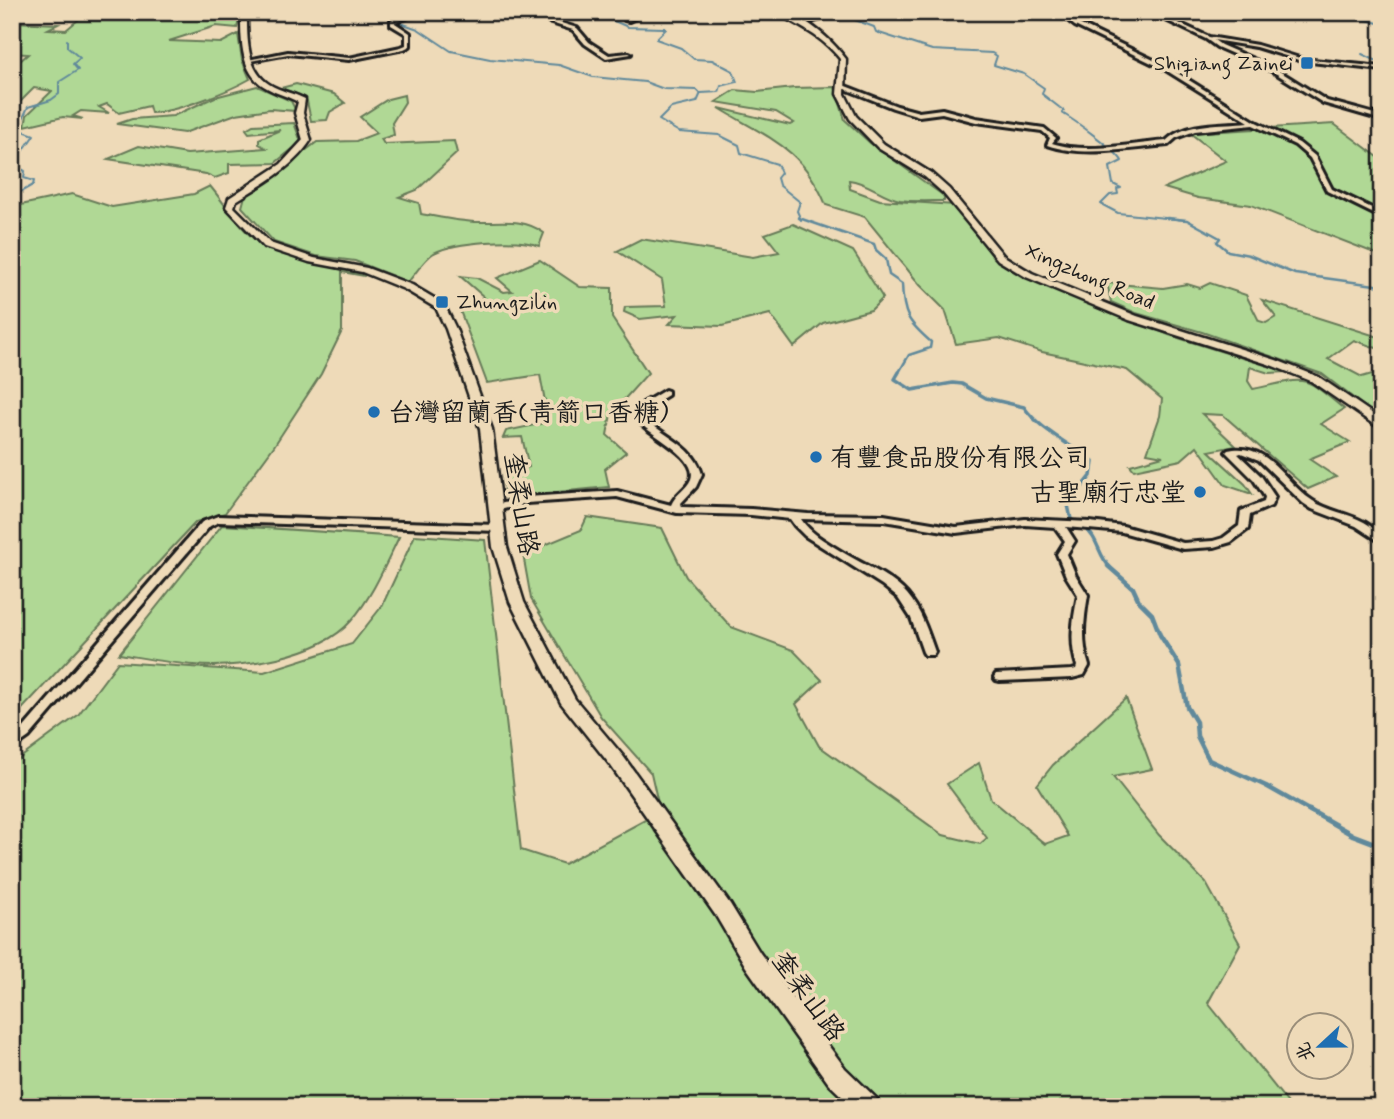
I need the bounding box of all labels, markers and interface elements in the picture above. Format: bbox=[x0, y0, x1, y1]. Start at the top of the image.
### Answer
place label: Shiqiang Zainei bbox=[1154, 50, 1293, 80]
marker: Shiqiang Zainei bbox=[1299, 55, 1315, 71]
street label: Xingzhong Road bbox=[1020, 237, 1159, 319]
place label: Zhungzilin bbox=[456, 289, 557, 317]
marker: Zhungzilin bbox=[434, 294, 450, 310]
place label: 台灣留蘭香(青箭口香糖) bbox=[388, 397, 668, 431]
marker: 台灣留蘭香(青箭口香糖) bbox=[366, 404, 382, 420]
place label: 有豐食品股份有限公司 bbox=[830, 442, 1090, 476]
marker: 有豐食品股份有限公司 bbox=[808, 449, 824, 465]
street label: 奎柔山路 bbox=[495, 450, 545, 558]
place label: 古聖廟行忠堂 bbox=[1030, 477, 1186, 511]
marker: 古聖廟行忠堂 bbox=[1192, 484, 1208, 500]
street label: 奎柔山路 bbox=[763, 945, 852, 1049]
north arrow bbox=[1286, 1010, 1356, 1080]
text: 北 bbox=[1290, 1038, 1321, 1065]

